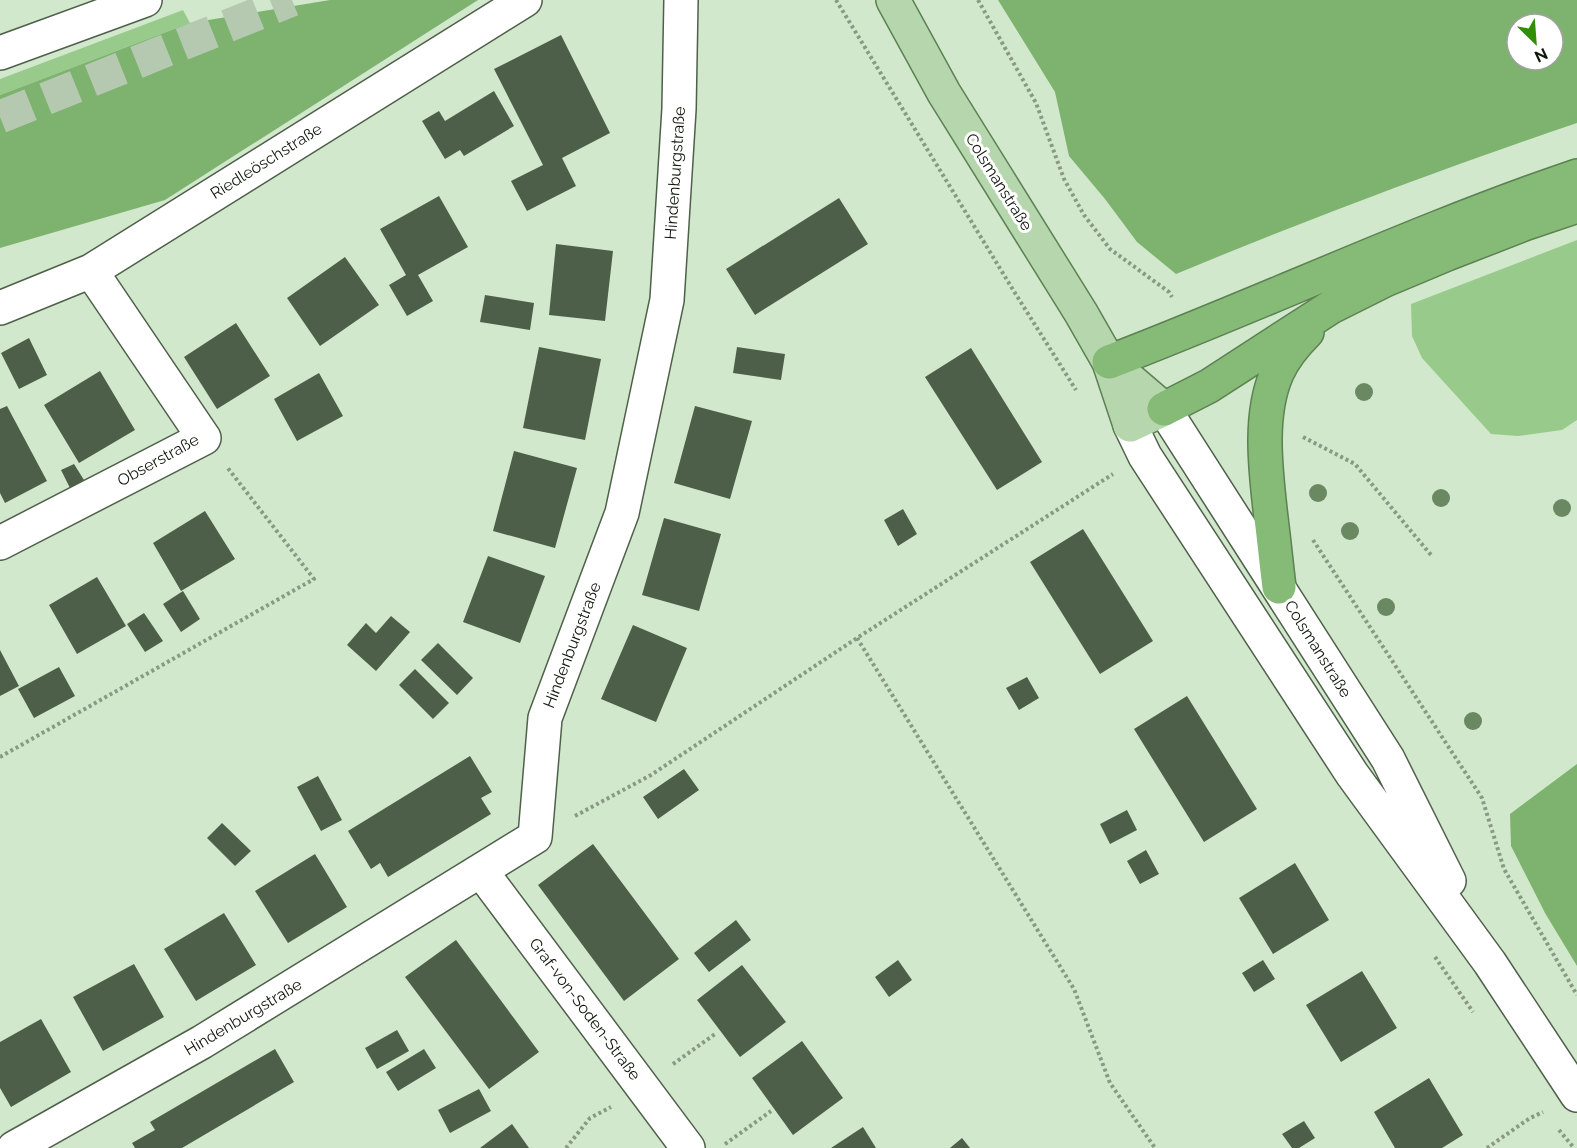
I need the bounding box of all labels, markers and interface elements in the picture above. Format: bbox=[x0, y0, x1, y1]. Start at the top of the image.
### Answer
north arrow bbox=[1505, 12, 1565, 72]
text: N bbox=[1532, 44, 1551, 66]
street label: Hindenburgstraße bbox=[661, 106, 689, 240]
street label: Riedleöschstraße bbox=[207, 119, 325, 203]
street label: Colsmanstraße bbox=[962, 130, 1036, 234]
street label: Obserstraße bbox=[114, 430, 202, 490]
street label: Hindenburgstraße bbox=[539, 579, 605, 711]
street label: Colsmanstraße bbox=[1281, 597, 1355, 701]
street label: Graf-von-Soden-Straße bbox=[525, 934, 645, 1084]
street label: Hindenburgstraße bbox=[181, 974, 305, 1060]

